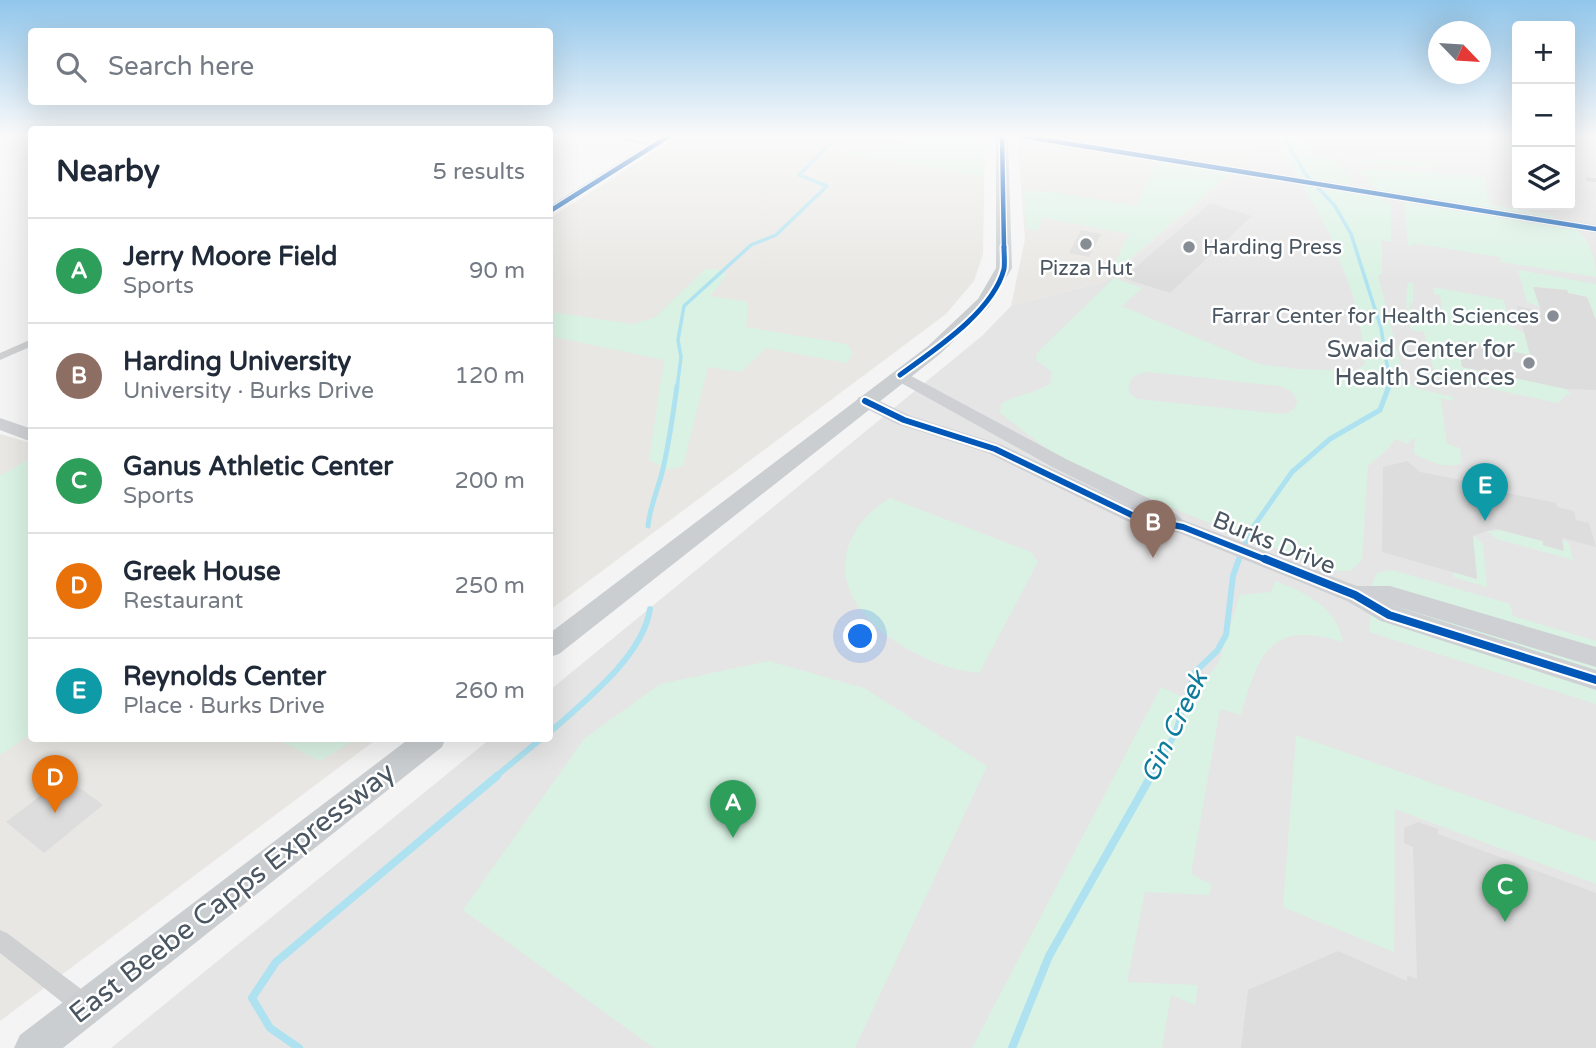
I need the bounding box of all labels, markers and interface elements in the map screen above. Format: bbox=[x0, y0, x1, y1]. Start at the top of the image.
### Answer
north arrow bbox=[1428, 21, 1491, 84]
map controls bbox=[1512, 21, 1575, 210]
button: + bbox=[1512, 21, 1575, 84]
search box bbox=[28, 28, 553, 105]
icon: search bbox=[52, 48, 90, 86]
text: Search here bbox=[108, 51, 254, 82]
button: − bbox=[1512, 84, 1575, 147]
button: layers bbox=[1512, 147, 1575, 210]
text: Nearby bbox=[56, 153, 160, 190]
text: 5 results bbox=[432, 158, 525, 186]
place label: Harding Press bbox=[1203, 235, 1342, 260]
marker: Pizza Hut bbox=[1078, 236, 1094, 252]
marker: Harding Press bbox=[1181, 239, 1197, 255]
text: Jerry Moore Field bbox=[123, 241, 337, 272]
place label: Pizza Hut bbox=[1039, 256, 1133, 281]
text: A bbox=[70, 257, 88, 285]
text: 90 m bbox=[469, 257, 525, 285]
text: Sports bbox=[123, 272, 194, 300]
place label: Farrar Center for Health Sciences bbox=[1211, 304, 1539, 329]
marker: Farrar Center for Health Sciences bbox=[1545, 308, 1561, 324]
place label: Swaid Center for Health Sciences bbox=[1327, 335, 1516, 392]
text: Harding University bbox=[123, 346, 351, 377]
marker: Swaid Center for Health Sciences bbox=[1521, 355, 1537, 371]
text: B bbox=[71, 362, 87, 390]
text: 120 m bbox=[455, 362, 525, 390]
text: University · Burks Drive bbox=[123, 377, 374, 405]
text: Ganus Athletic Center bbox=[123, 451, 393, 482]
pin: E bbox=[1462, 463, 1508, 521]
text: C bbox=[71, 467, 87, 495]
text: 200 m bbox=[455, 467, 525, 495]
text: Sports bbox=[123, 482, 194, 510]
pin: B bbox=[1130, 500, 1176, 558]
street label: Burks Drive bbox=[1208, 505, 1340, 581]
text: Greek House bbox=[123, 556, 281, 587]
text: D bbox=[70, 572, 88, 600]
text: 250 m bbox=[455, 572, 525, 600]
text: Restaurant bbox=[123, 587, 243, 615]
your location bbox=[843, 619, 877, 653]
text: Reynolds Center bbox=[123, 661, 326, 692]
water label: Gin Creek bbox=[1134, 665, 1215, 788]
text: E bbox=[72, 677, 86, 705]
text: 260 m bbox=[455, 677, 525, 705]
text: Place · Burks Drive bbox=[123, 692, 325, 720]
pin: D bbox=[32, 755, 78, 813]
street label: East Beebe Capps Expressway bbox=[62, 755, 402, 1031]
pin: A bbox=[710, 780, 756, 838]
pin: C bbox=[1482, 864, 1528, 922]

